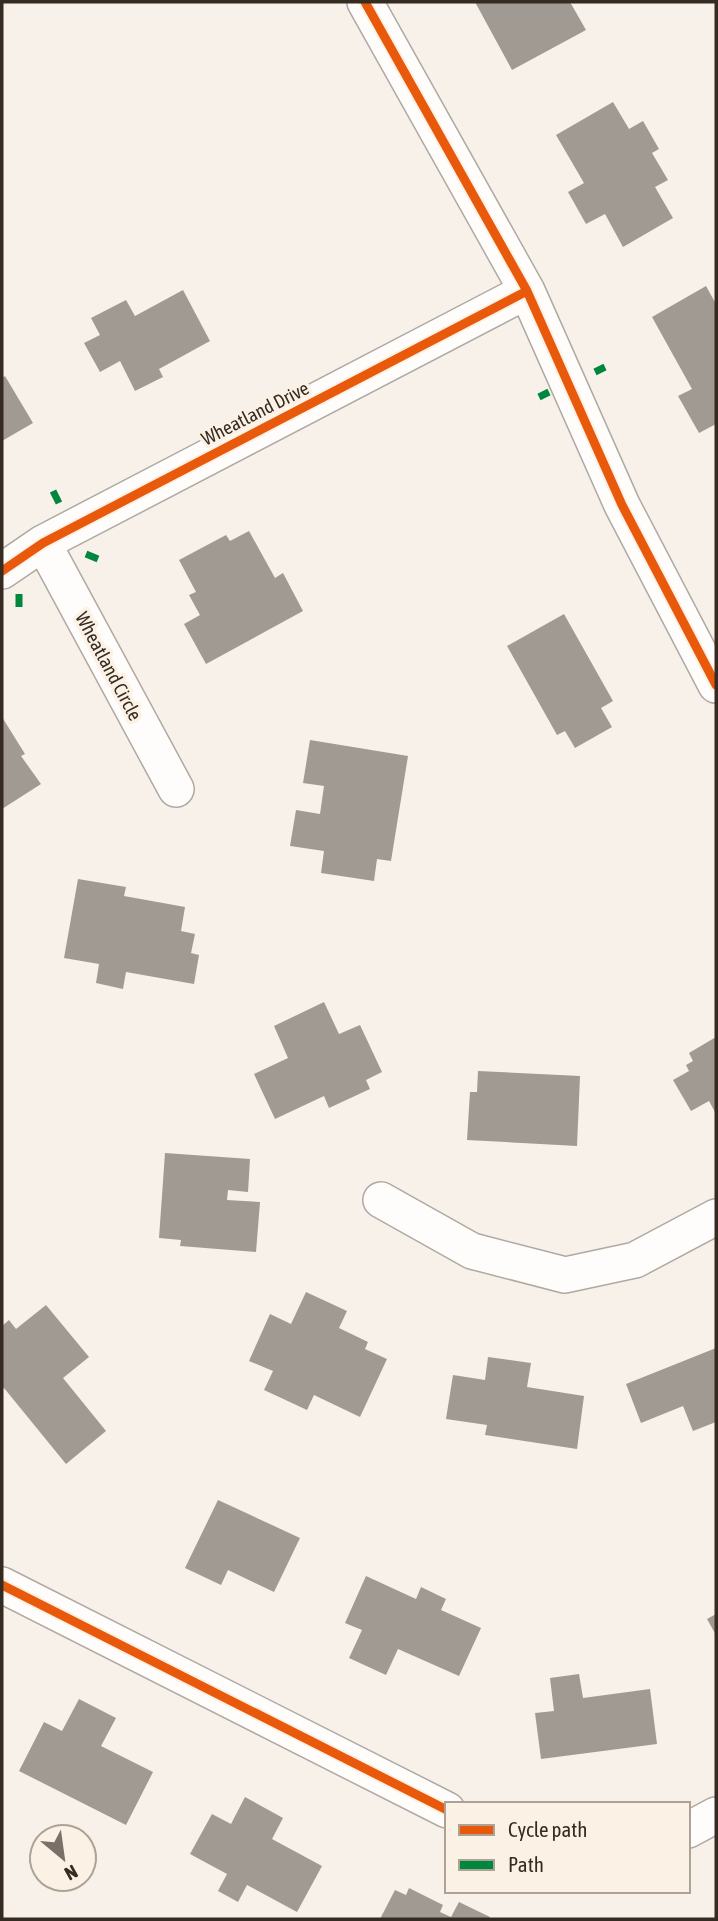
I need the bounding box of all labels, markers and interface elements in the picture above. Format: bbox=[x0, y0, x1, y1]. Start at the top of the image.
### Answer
street label: Wheatland Drive bbox=[198, 377, 312, 449]
street label: Wheatland Circle bbox=[71, 608, 147, 724]
legend bbox=[445, 1802, 690, 1893]
text: Cycle path bbox=[508, 1817, 587, 1841]
north arrow bbox=[28, 1823, 98, 1893]
text: Path bbox=[508, 1852, 544, 1876]
text: N bbox=[61, 1861, 81, 1885]

